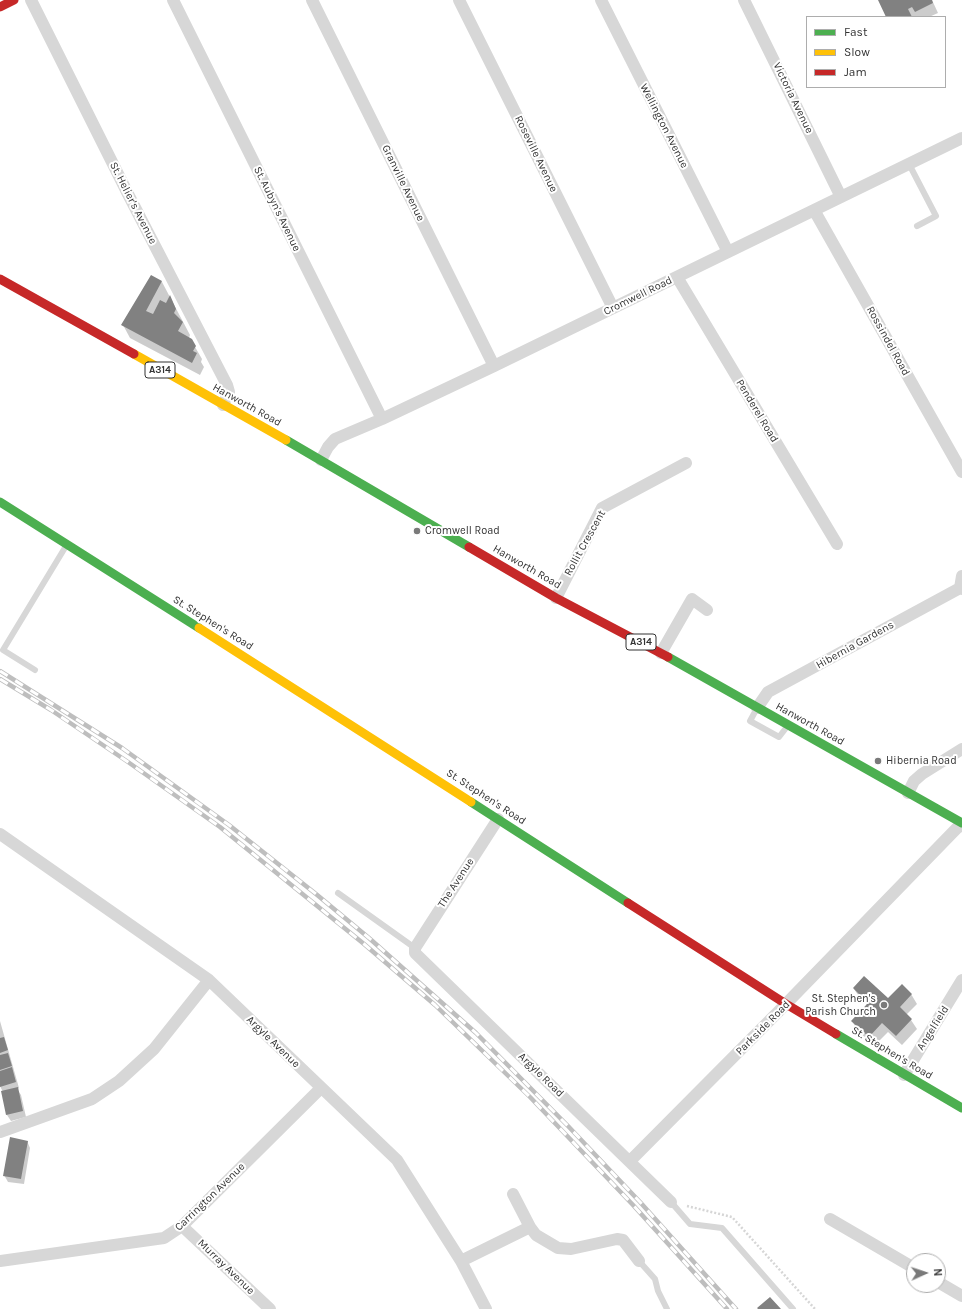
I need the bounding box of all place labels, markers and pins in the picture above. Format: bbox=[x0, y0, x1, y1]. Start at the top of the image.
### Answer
place label: Cromwell Road bbox=[425, 524, 500, 538]
marker: Cromwell Road bbox=[412, 526, 422, 536]
place label: Hibernia Road bbox=[886, 754, 957, 768]
marker: Hibernia Road bbox=[873, 756, 883, 766]
place label: St. Stephen's Parish Church bbox=[805, 992, 876, 1018]
marker: St. Stephen's Parish Church bbox=[879, 1000, 889, 1010]

